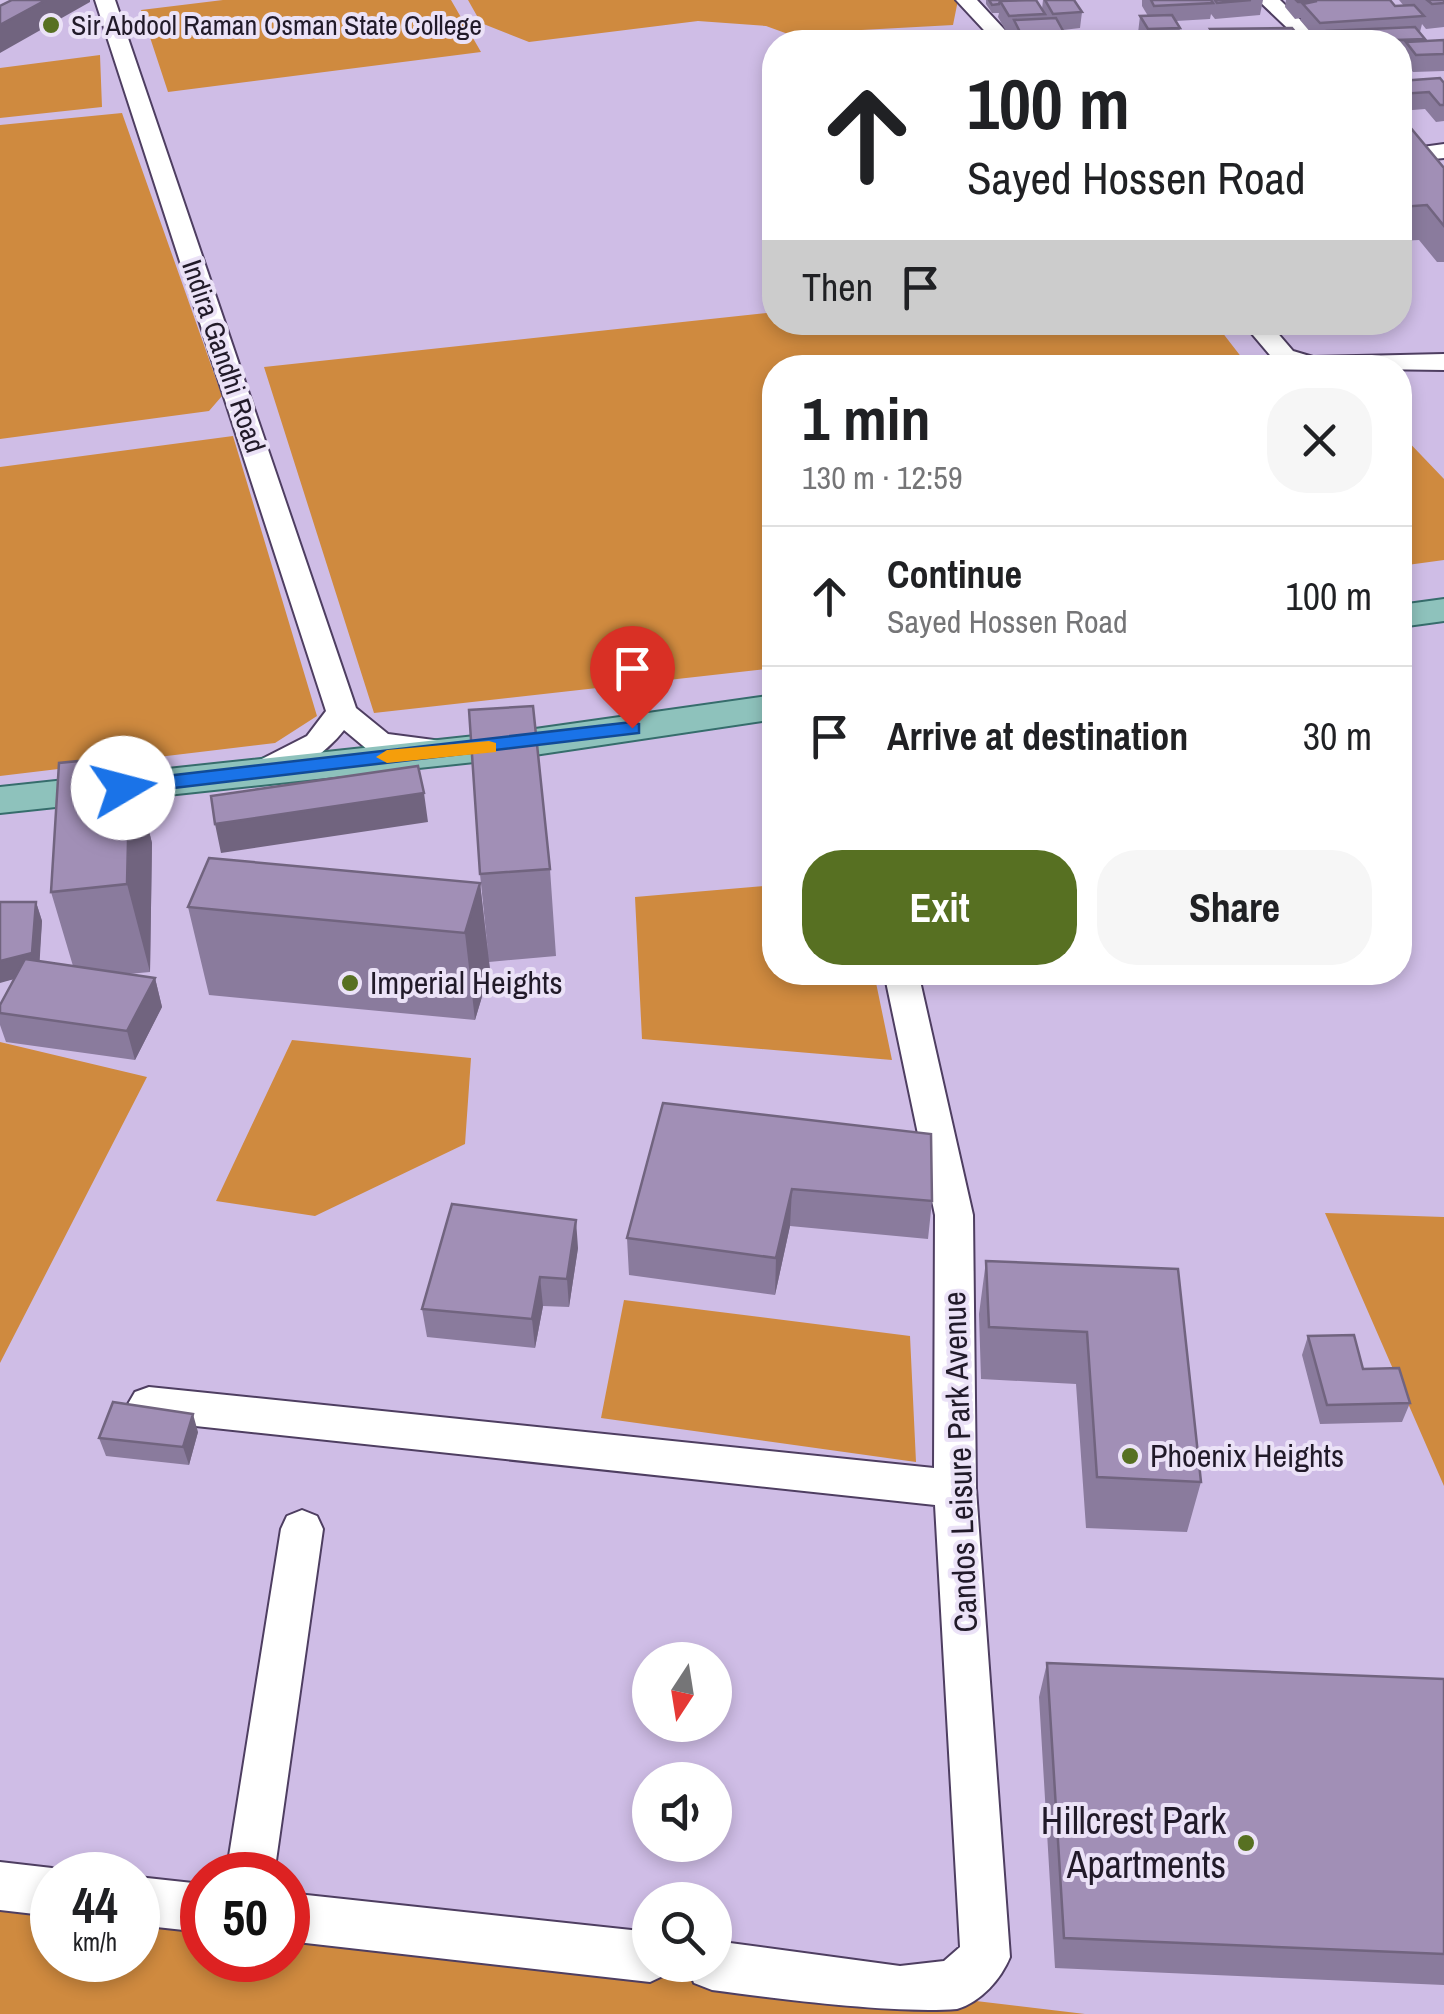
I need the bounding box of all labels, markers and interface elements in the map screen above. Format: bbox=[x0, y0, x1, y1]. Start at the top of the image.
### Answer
place label: Sir Abdool Raman Osman State College bbox=[71, 6, 482, 44]
marker: Sir Abdool Raman Osman State College bbox=[40, 14, 62, 36]
text: 100 m bbox=[967, 57, 1130, 151]
icon: ahead bbox=[802, 70, 932, 200]
text: Sayed Hossen Road bbox=[967, 147, 1305, 208]
street label: Indira Gandhi Road bbox=[173, 254, 275, 458]
icon: arrive bbox=[893, 260, 948, 315]
text: Then bbox=[802, 262, 873, 313]
text: 1 min bbox=[802, 378, 931, 459]
button: close bbox=[1267, 388, 1372, 493]
text: 130 m · 12:59 bbox=[802, 456, 962, 499]
text: Continue bbox=[887, 549, 1022, 600]
icon: ahead bbox=[802, 569, 857, 624]
text: 100 m bbox=[1285, 571, 1372, 622]
text: Sayed Hossen Road bbox=[887, 600, 1128, 643]
pin bbox=[590, 626, 675, 729]
icon: arrive bbox=[605, 641, 660, 696]
icon: arrive bbox=[802, 709, 857, 764]
text: Arrive at destination bbox=[887, 711, 1188, 762]
text: 30 m bbox=[1303, 711, 1372, 762]
position arrow bbox=[71, 736, 175, 840]
button: Exit bbox=[802, 850, 1077, 965]
button: Share bbox=[1097, 850, 1372, 965]
place label: Imperial Heights bbox=[370, 961, 563, 1004]
marker: Imperial Heights bbox=[339, 972, 361, 994]
street label: Candos Leisure Park Avenue bbox=[932, 1291, 987, 1633]
place label: Phoenix Heights bbox=[1150, 1434, 1344, 1477]
marker: Phoenix Heights bbox=[1119, 1445, 1141, 1467]
north arrow bbox=[632, 1642, 732, 1742]
map controls bbox=[632, 1642, 732, 1982]
button: sound bbox=[632, 1762, 732, 1862]
place label: Hillcrest Park Apartments bbox=[1041, 1795, 1226, 1890]
marker: Hillcrest Park Apartments bbox=[1235, 1832, 1257, 1854]
speed limit sign: 50 bbox=[180, 1852, 310, 1982]
text: 44 bbox=[72, 1871, 118, 1939]
button: search bbox=[632, 1882, 732, 1982]
text: km/h bbox=[73, 1925, 117, 1959]

